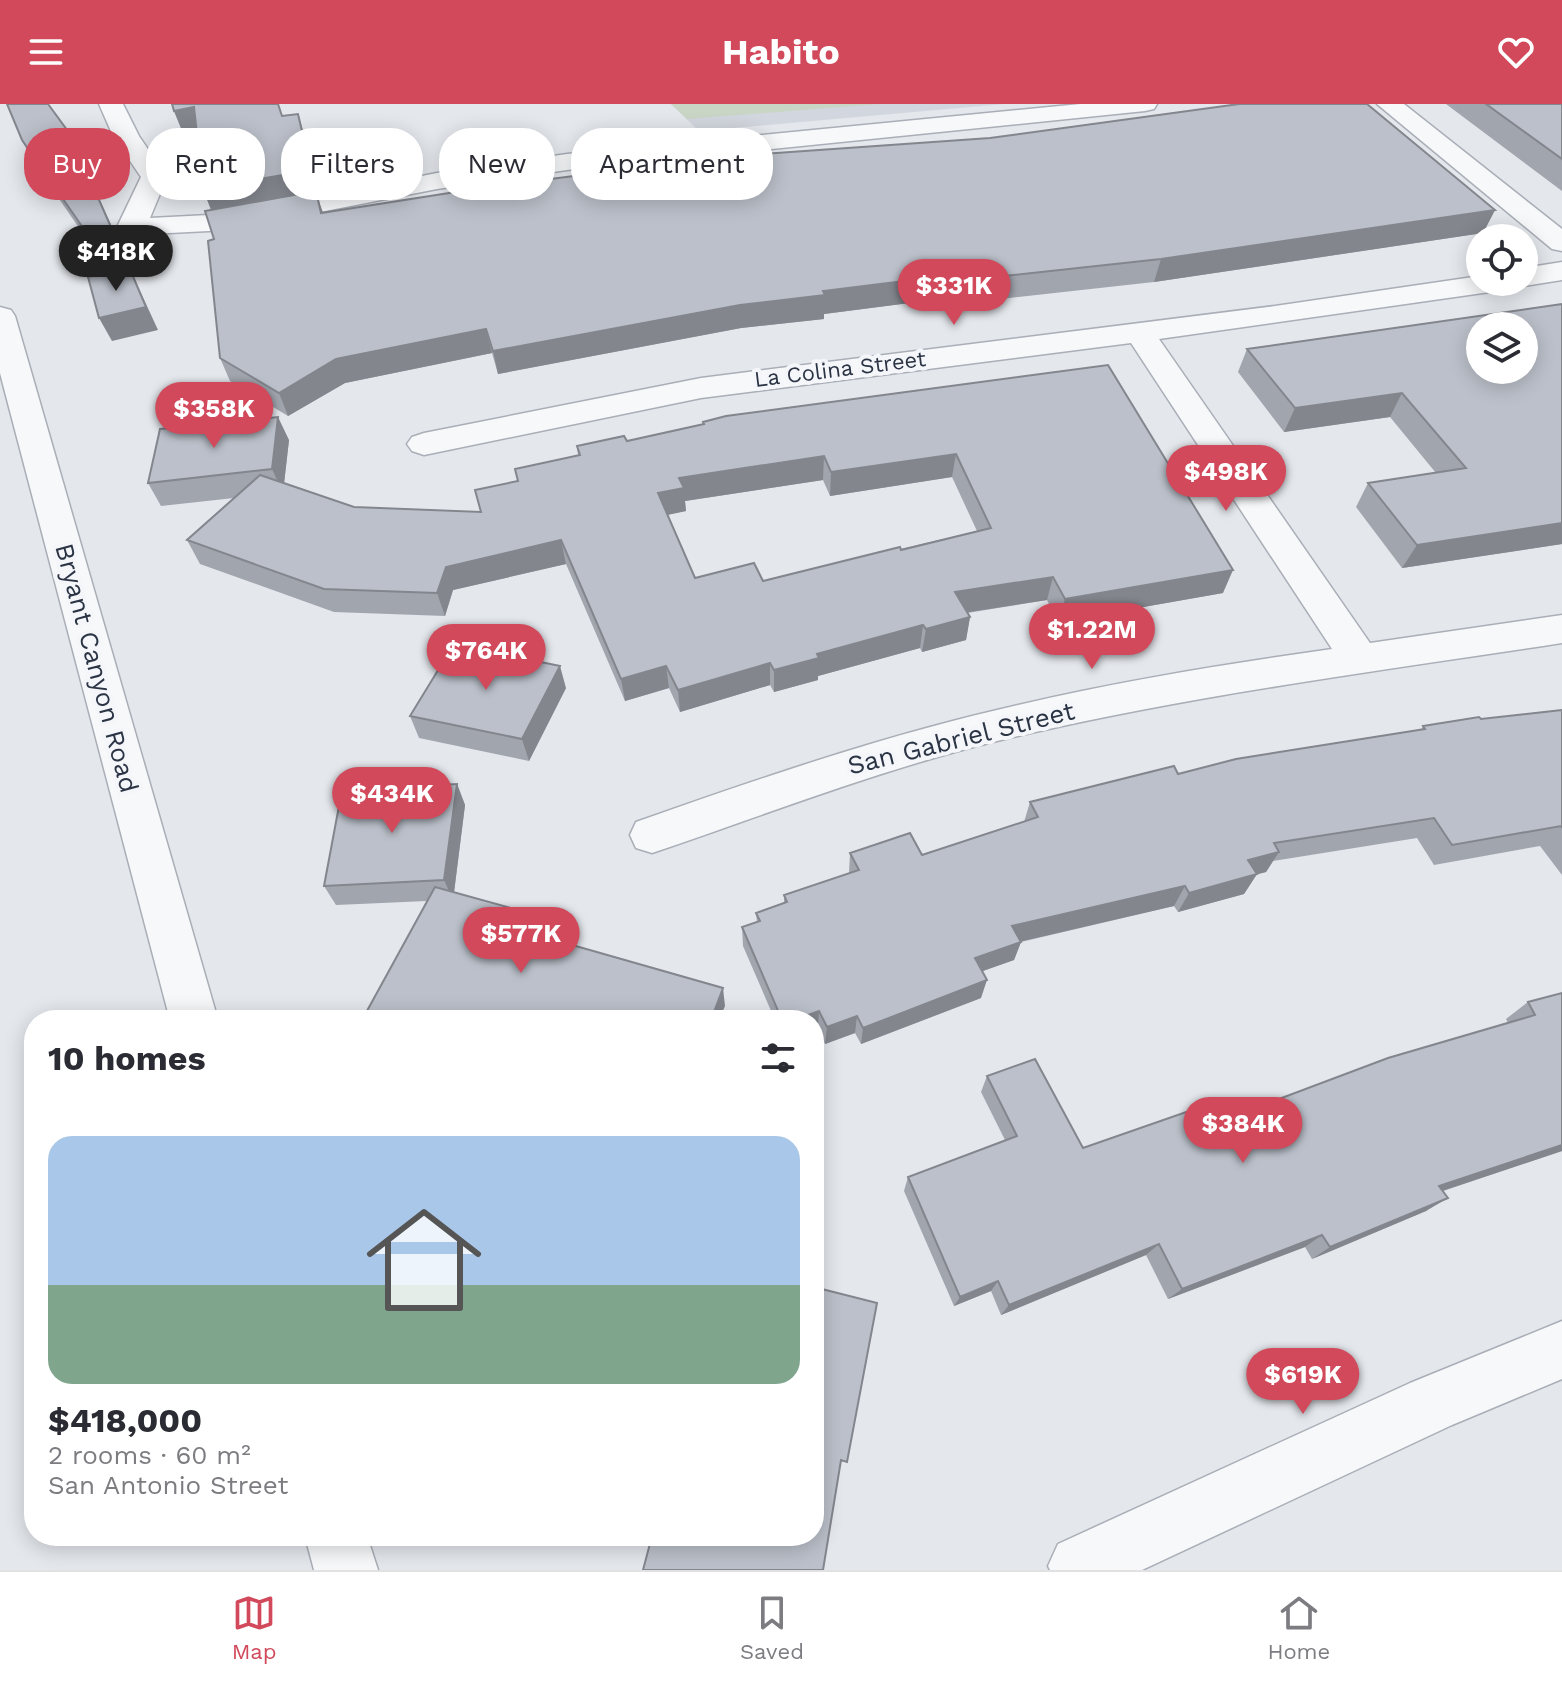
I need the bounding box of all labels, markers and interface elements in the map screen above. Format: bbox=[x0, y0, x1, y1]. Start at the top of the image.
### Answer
icon: menu bbox=[24, 30, 68, 74]
icon: heart bbox=[1494, 30, 1538, 74]
text: Habito bbox=[722, 31, 840, 73]
chip: Buy bbox=[24, 128, 130, 200]
chip: Rent bbox=[146, 128, 265, 200]
chip: Filters bbox=[281, 128, 423, 200]
chip: New bbox=[439, 128, 555, 200]
chip: Apartment bbox=[571, 128, 773, 200]
map controls bbox=[1466, 224, 1538, 384]
button: locate bbox=[1466, 224, 1538, 296]
pin: $418K bbox=[60, 225, 172, 293]
text: $418K bbox=[77, 236, 155, 266]
pin: $331K bbox=[898, 259, 1010, 327]
text: $331K bbox=[916, 270, 992, 300]
button: layers bbox=[1466, 312, 1538, 384]
street label: La Colina Street bbox=[753, 346, 927, 392]
pin: $358K bbox=[158, 382, 270, 450]
text: $358K bbox=[173, 393, 255, 423]
pin: $498K bbox=[1170, 445, 1282, 513]
text: $498K bbox=[1184, 456, 1268, 486]
street label: Bryant Canyon Road bbox=[49, 540, 145, 796]
pin: $1.22M bbox=[1027, 603, 1157, 671]
text: $1.22M bbox=[1047, 614, 1137, 644]
pin: $764K bbox=[430, 624, 542, 692]
text: $764K bbox=[445, 635, 527, 665]
street label: San Gabriel Street bbox=[845, 695, 1078, 781]
pin: $434K bbox=[336, 767, 448, 835]
text: $434K bbox=[350, 778, 434, 808]
pin: $577K bbox=[465, 907, 577, 975]
text: $577K bbox=[481, 918, 561, 948]
icon: filters bbox=[756, 1036, 800, 1080]
text: 10 homes bbox=[48, 1038, 206, 1078]
pin: $384K bbox=[1187, 1097, 1299, 1165]
text: $384K bbox=[1201, 1108, 1285, 1138]
icon: home bbox=[352, 1188, 496, 1332]
pin: $619K bbox=[1247, 1348, 1359, 1416]
text: $619K bbox=[1264, 1359, 1342, 1389]
text: $418,000 bbox=[48, 1400, 202, 1440]
text: 2 rooms · 60 m² bbox=[48, 1440, 251, 1470]
text: San Antonio Street bbox=[48, 1470, 288, 1500]
tab: Map bbox=[232, 1591, 277, 1664]
tab: Saved bbox=[740, 1591, 804, 1664]
tab: Home bbox=[1267, 1591, 1330, 1664]

